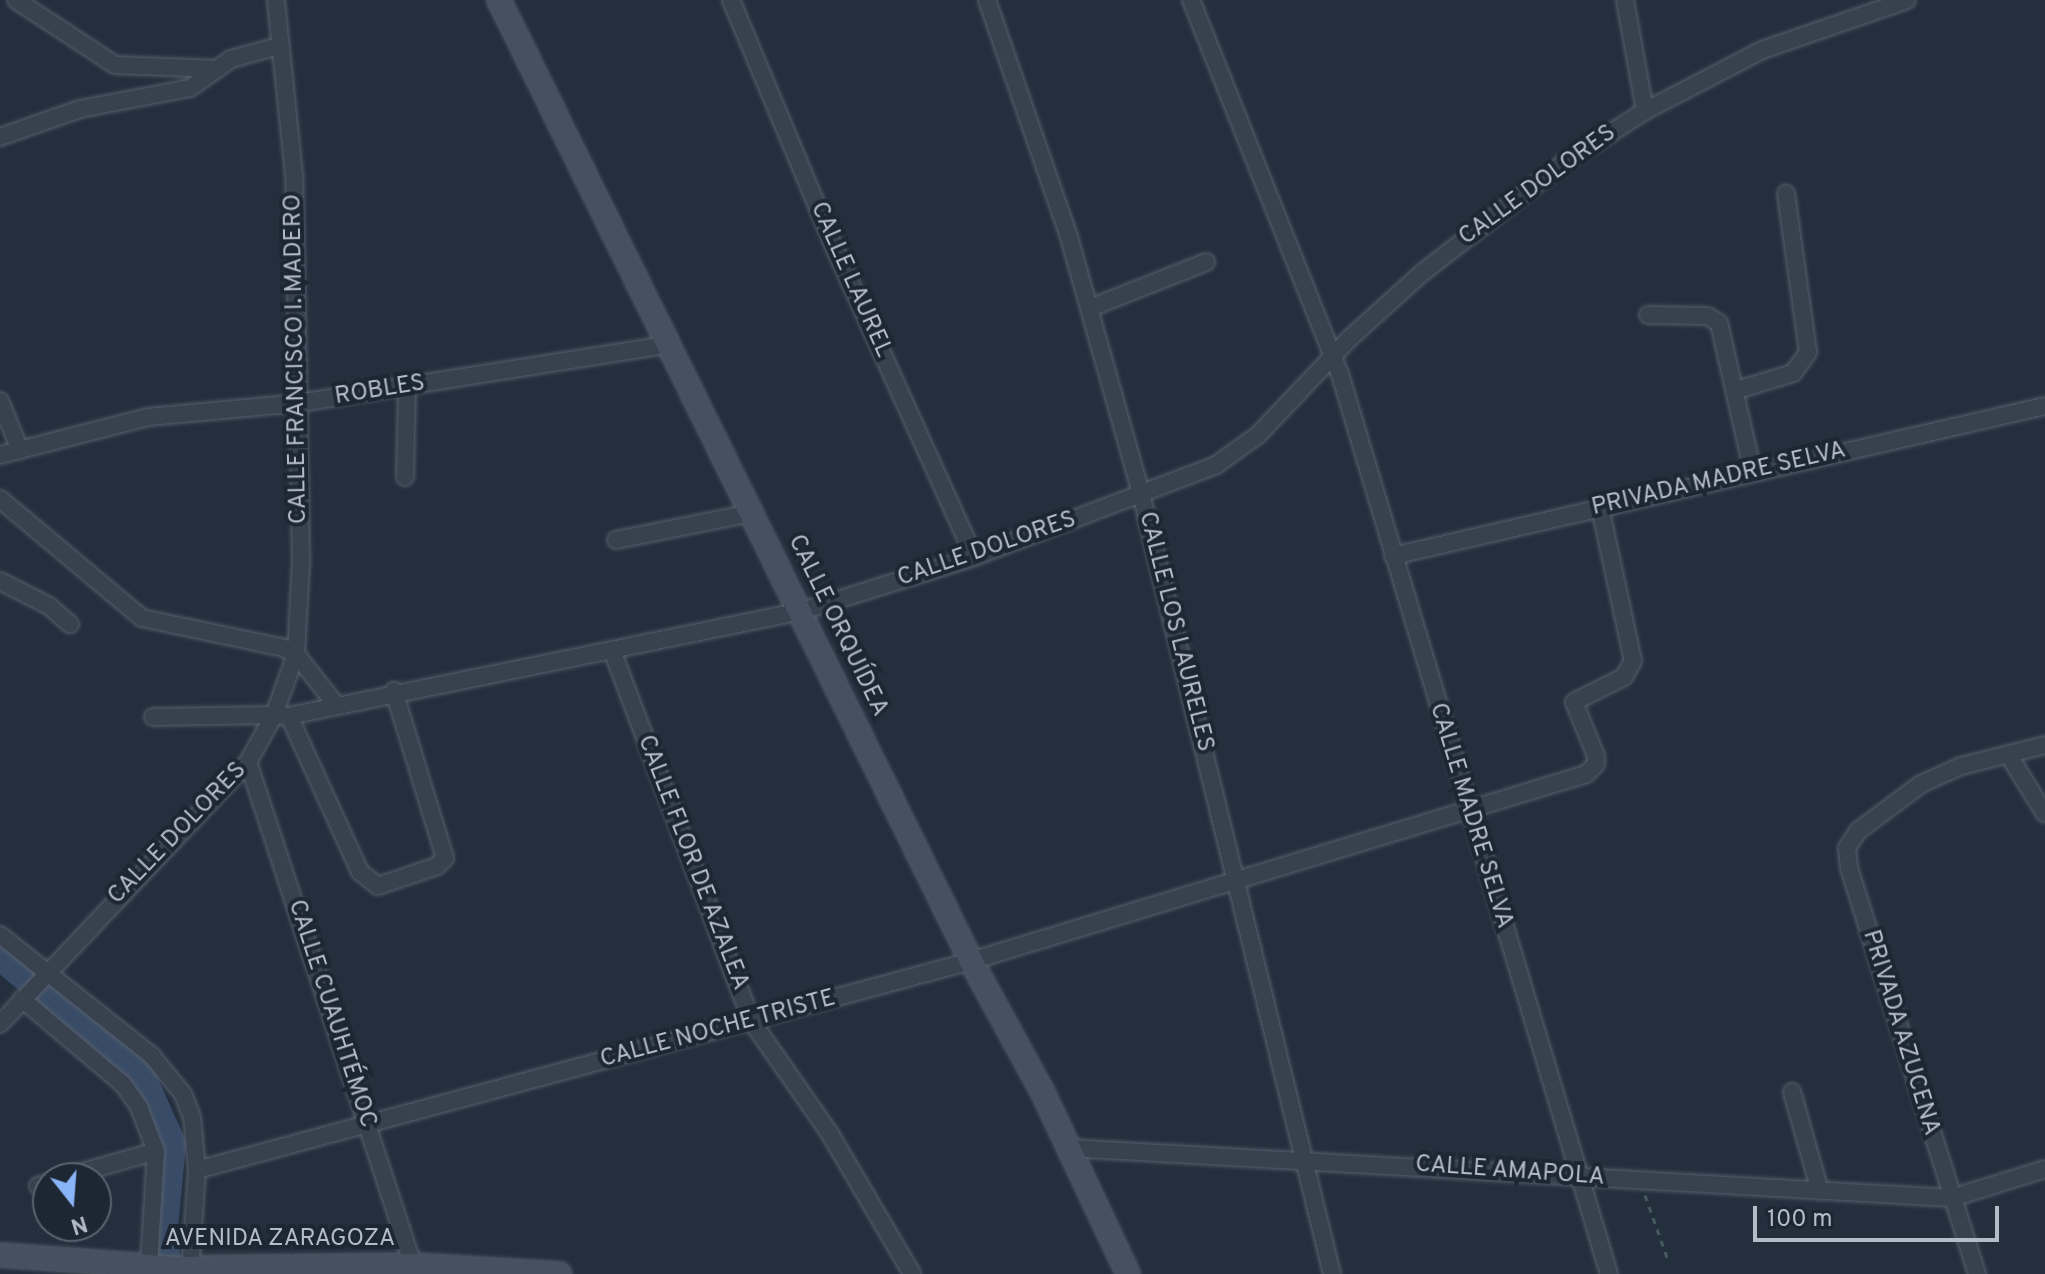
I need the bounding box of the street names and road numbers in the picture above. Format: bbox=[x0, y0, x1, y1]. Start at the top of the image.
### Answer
street label: CALLE DOLORES bbox=[1454, 119, 1622, 253]
street label: CALLE FRANCISCO I. MADERO bbox=[280, 194, 314, 524]
street label: CALLE LAUREL bbox=[803, 198, 897, 362]
street label: ROBLES bbox=[333, 370, 427, 412]
street label: PRIVADA MADRE SELVA bbox=[1589, 437, 1849, 523]
street label: CALLE DOLORES bbox=[894, 506, 1080, 594]
street label: CALLE LOS LAURELES bbox=[1131, 509, 1219, 755]
street label: CALLE ORQUÍDEA bbox=[781, 530, 893, 722]
street label: CALLE MADRE SELVA bbox=[1422, 700, 1518, 932]
street label: CALLE FLOR DE AZALEA bbox=[630, 731, 754, 995]
street label: CALLE DOLORES bbox=[103, 757, 253, 911]
street label: CALLE CUAUHTÉMOC bbox=[281, 896, 381, 1132]
street label: PRIVADA AZUCENA bbox=[1855, 926, 1945, 1140]
street label: CALLE NOCHE TRISTE bbox=[597, 985, 839, 1075]
street label: CALLE AMAPOLA bbox=[1414, 1151, 1606, 1193]
street label: AVENIDA ZARAGOZA bbox=[164, 1226, 396, 1254]

